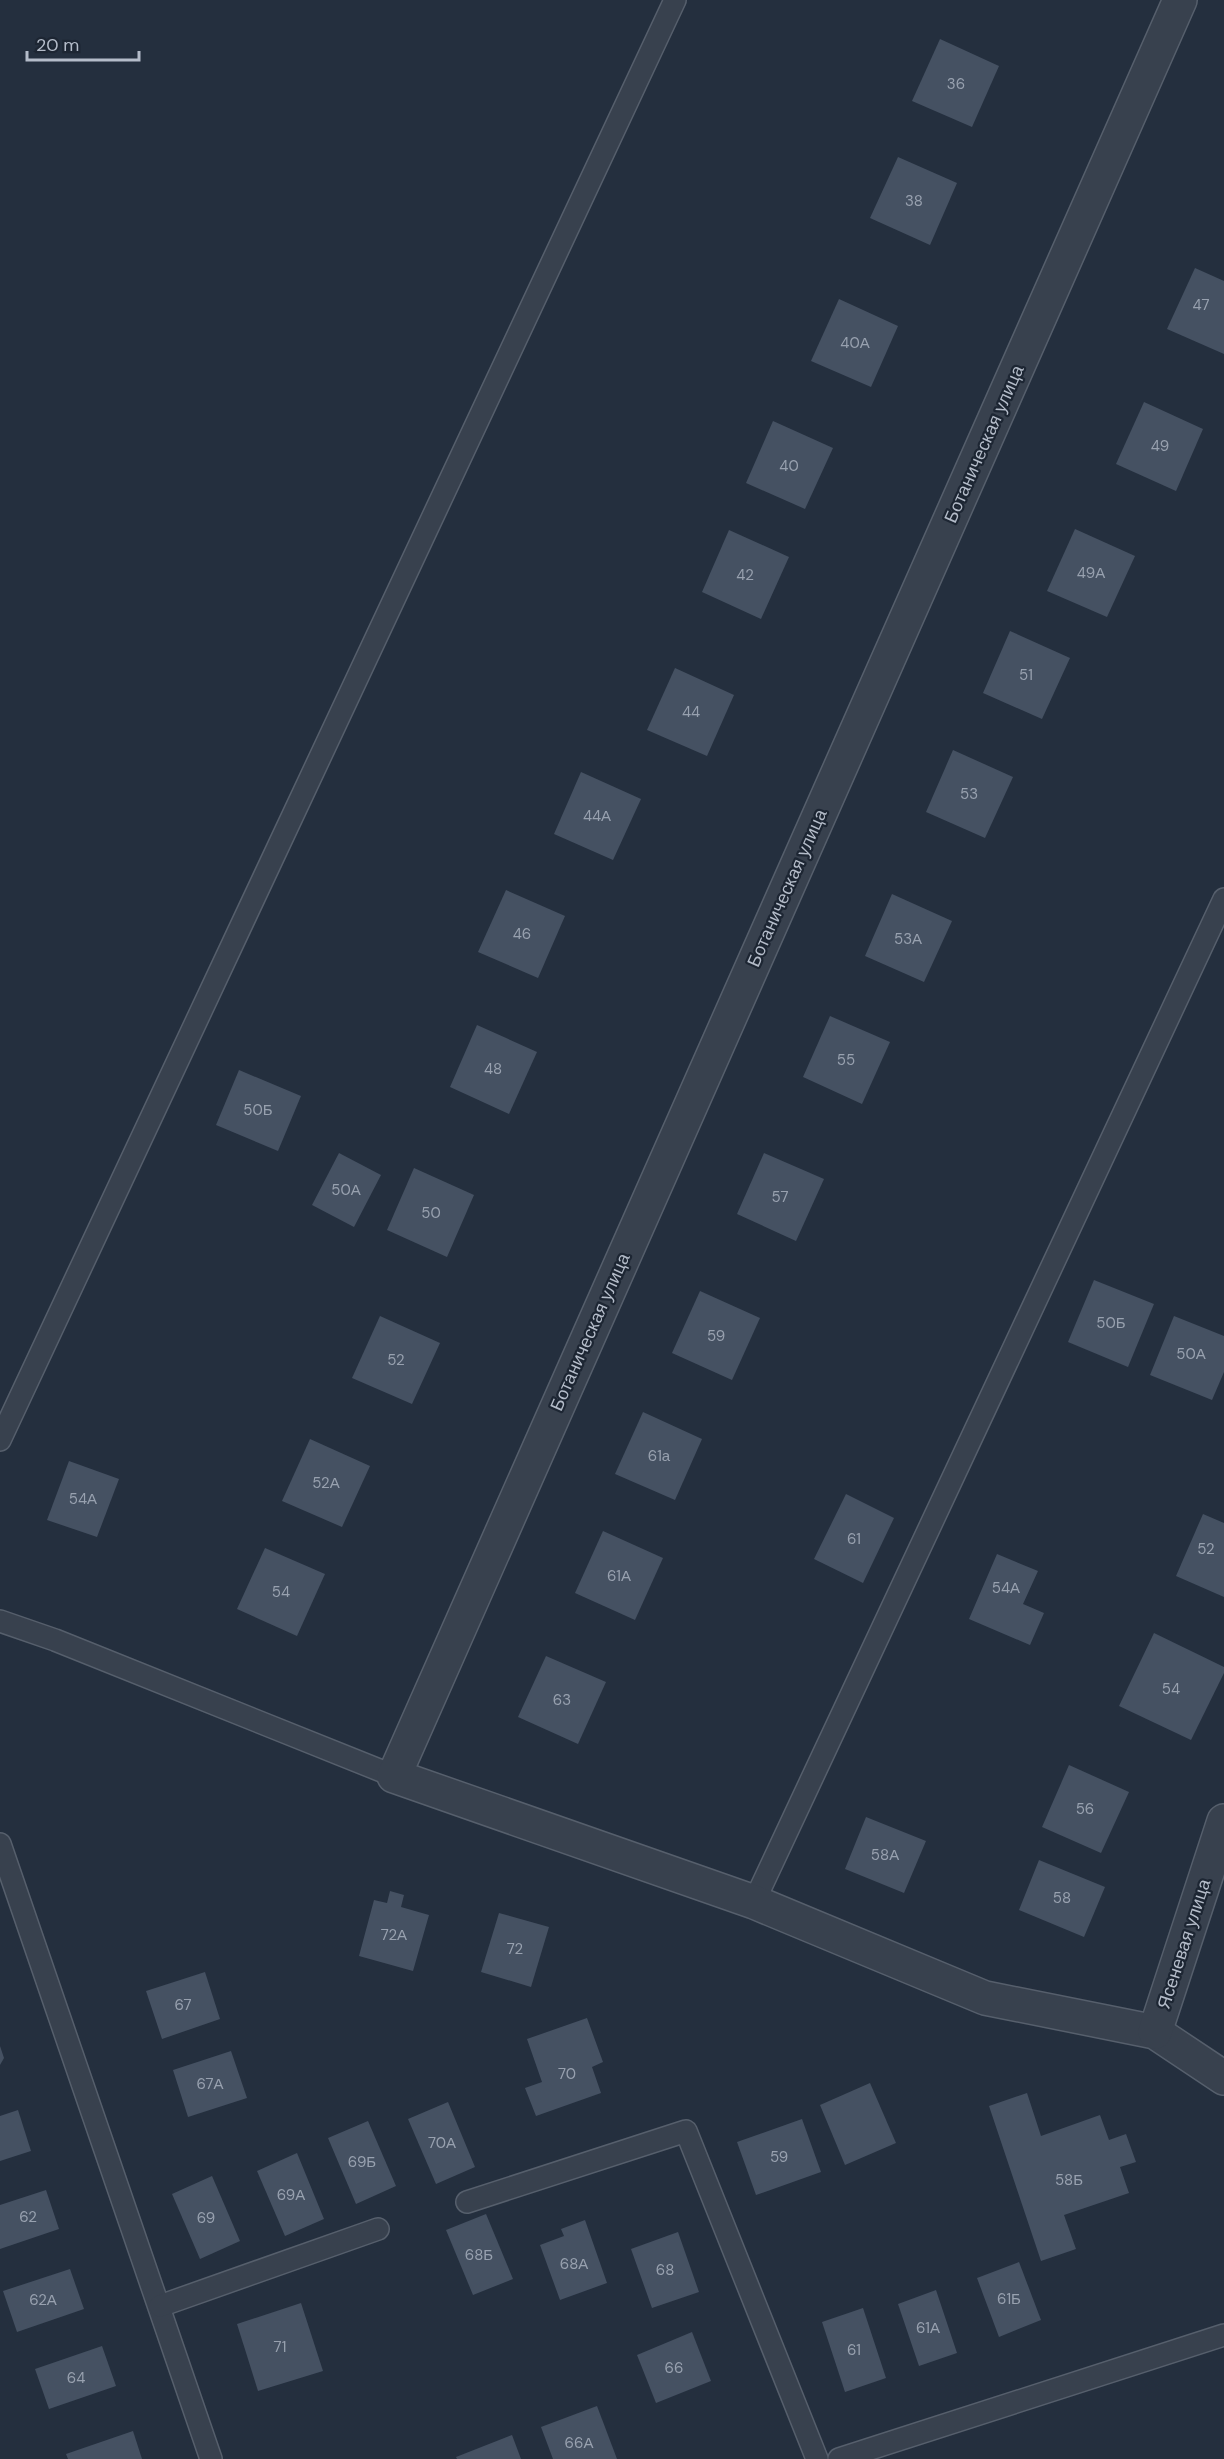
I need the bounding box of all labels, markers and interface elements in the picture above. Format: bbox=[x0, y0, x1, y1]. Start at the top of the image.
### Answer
scale bar bbox=[27, 24, 140, 62]
text: 20 m bbox=[36, 33, 79, 57]
house number: 36 bbox=[947, 74, 965, 94]
house number: 38 bbox=[905, 191, 923, 211]
house number: 47 bbox=[1192, 295, 1210, 315]
house number: 40А bbox=[840, 333, 870, 353]
street label: Ботаническая улица bbox=[938, 360, 1030, 527]
house number: 49 bbox=[1151, 436, 1169, 456]
house number: 40 bbox=[779, 456, 799, 476]
house number: 49А bbox=[1077, 563, 1105, 583]
house number: 42 bbox=[736, 565, 754, 585]
house number: 51 bbox=[1019, 665, 1033, 685]
house number: 44 bbox=[682, 702, 700, 722]
house number: 53 bbox=[960, 784, 978, 804]
street label: Ботаническая улица bbox=[741, 804, 833, 971]
house number: 44А bbox=[583, 806, 611, 826]
house number: 46 bbox=[513, 924, 531, 944]
house number: 53А bbox=[894, 929, 922, 949]
house number: 55 bbox=[837, 1050, 855, 1070]
house number: 48 bbox=[484, 1059, 502, 1079]
house number: 50Б bbox=[243, 1100, 273, 1120]
house number: 50А bbox=[331, 1180, 361, 1200]
house number: 57 bbox=[772, 1187, 788, 1207]
house number: 50 bbox=[421, 1203, 441, 1223]
street label: Ботаническая улица bbox=[544, 1248, 636, 1415]
house number: 50Б bbox=[1096, 1313, 1126, 1333]
house number: 59 bbox=[707, 1326, 725, 1346]
house number: 50А bbox=[1176, 1344, 1206, 1364]
house number: 52 bbox=[387, 1350, 405, 1370]
house number: 61а bbox=[648, 1446, 671, 1466]
house number: 52А bbox=[312, 1473, 340, 1493]
house number: 54А bbox=[69, 1489, 97, 1509]
house number: 61 bbox=[847, 1529, 861, 1549]
house number: 52 bbox=[1197, 1539, 1215, 1559]
house number: 61А bbox=[607, 1566, 631, 1586]
house number: 54А bbox=[992, 1578, 1020, 1598]
house number: 54 bbox=[272, 1582, 290, 1602]
house number: 54 bbox=[1162, 1679, 1180, 1699]
house number: 63 bbox=[553, 1690, 571, 1710]
house number: 56 bbox=[1076, 1799, 1094, 1819]
house number: 58А bbox=[871, 1845, 899, 1865]
street label: Ясеневая улица bbox=[1152, 1875, 1217, 2012]
house number: 58 bbox=[1053, 1888, 1071, 1908]
house number: 72А bbox=[381, 1925, 407, 1945]
house number: 72 bbox=[507, 1939, 523, 1959]
house number: 67 bbox=[174, 1995, 192, 2015]
house number: 70 bbox=[558, 2064, 576, 2084]
house number: 67А bbox=[196, 2074, 224, 2094]
house number: 70А bbox=[428, 2133, 456, 2153]
house number: 59 bbox=[770, 2147, 788, 2167]
house number: 69Б bbox=[348, 2152, 376, 2172]
house number: 58Б bbox=[1055, 2170, 1083, 2190]
house number: 69А bbox=[277, 2185, 305, 2205]
house number: 62 bbox=[19, 2207, 37, 2227]
house number: 69 bbox=[197, 2208, 215, 2228]
house number: 68Б bbox=[465, 2245, 493, 2265]
house number: 68А bbox=[560, 2254, 588, 2274]
house number: 68 bbox=[656, 2260, 674, 2280]
house number: 61Б bbox=[997, 2289, 1021, 2309]
house number: 62А bbox=[29, 2290, 57, 2310]
house number: 61А bbox=[916, 2318, 940, 2338]
house number: 71 bbox=[274, 2337, 286, 2357]
house number: 61 bbox=[847, 2340, 861, 2360]
house number: 66 bbox=[665, 2358, 683, 2378]
house number: 64 bbox=[67, 2368, 85, 2388]
house number: 66А bbox=[565, 2433, 593, 2453]

